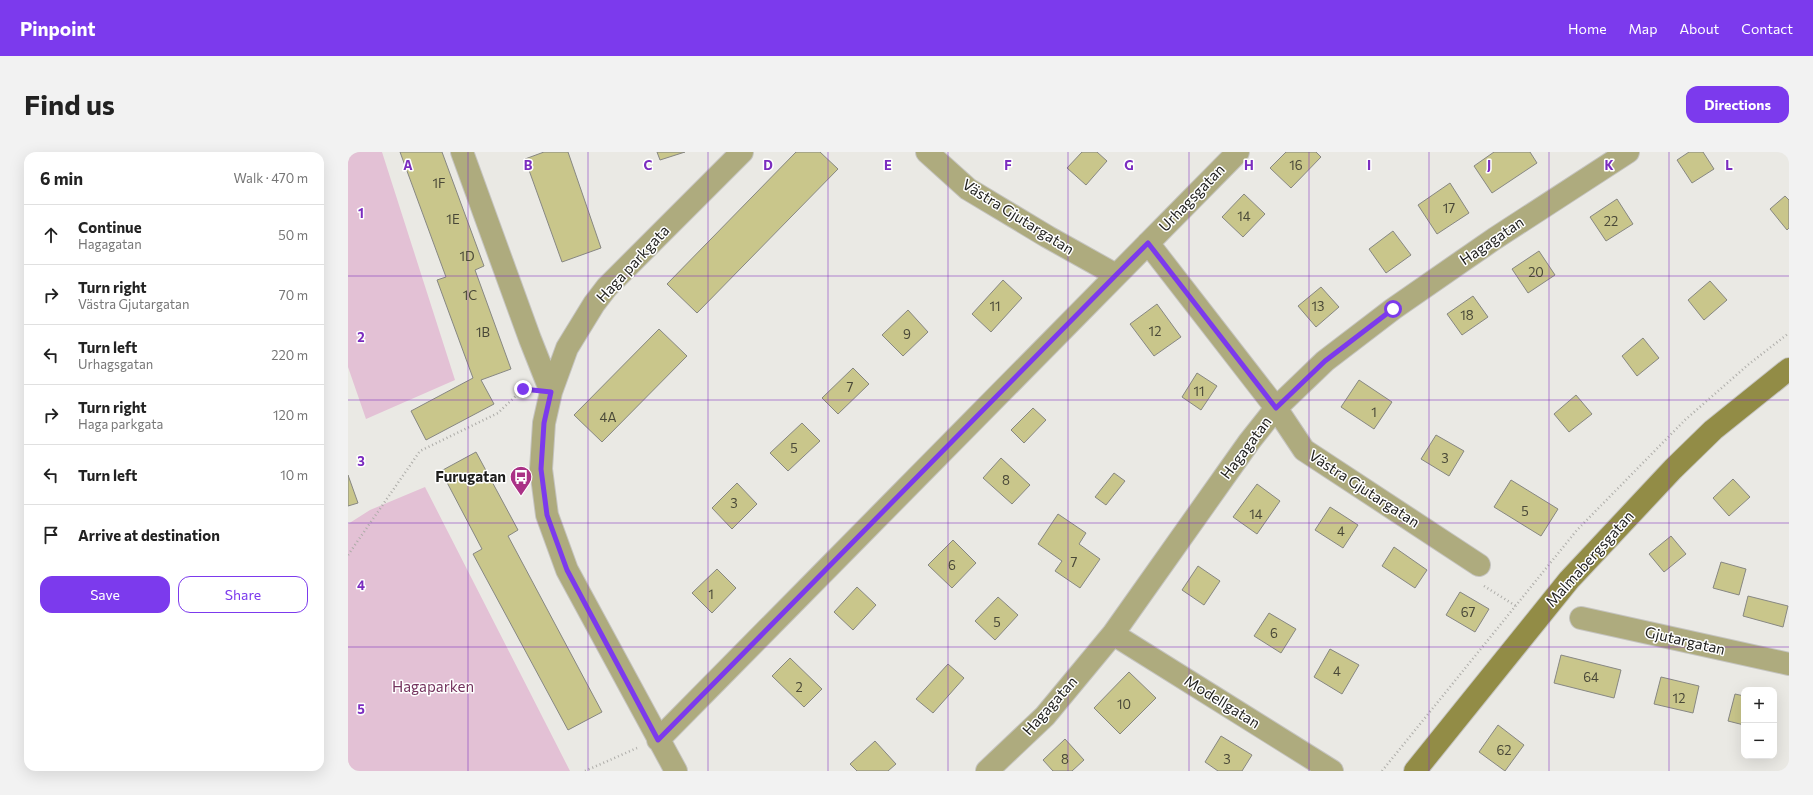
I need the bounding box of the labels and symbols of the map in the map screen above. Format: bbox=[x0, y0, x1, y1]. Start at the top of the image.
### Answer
text: A bbox=[403, 157, 413, 173]
text: B bbox=[524, 157, 533, 173]
text: C bbox=[644, 157, 653, 173]
text: D bbox=[763, 157, 773, 173]
text: E bbox=[884, 157, 892, 173]
text: F bbox=[1004, 157, 1012, 173]
text: G bbox=[1124, 157, 1134, 173]
text: H bbox=[1244, 157, 1254, 173]
house number: 16 bbox=[1289, 157, 1303, 173]
text: I bbox=[1367, 157, 1371, 173]
text: J bbox=[1487, 157, 1491, 173]
text: K bbox=[1604, 157, 1614, 173]
text: L bbox=[1725, 157, 1733, 173]
street label: Urhagsgatan bbox=[1155, 160, 1228, 235]
street label: Västra Gjutargatan bbox=[959, 174, 1078, 258]
house number: 1F bbox=[432, 175, 446, 191]
house number: 17 bbox=[1443, 200, 1455, 216]
text: 1 bbox=[358, 205, 364, 221]
house number: 14 bbox=[1237, 208, 1251, 224]
house number: 1E bbox=[446, 211, 460, 227]
street label: Hagagatan bbox=[1456, 212, 1527, 268]
house number: 22 bbox=[1604, 213, 1618, 229]
street label: Haga parkgata bbox=[592, 221, 672, 305]
house number: 1D bbox=[459, 248, 475, 264]
house number: 20 bbox=[1528, 264, 1544, 280]
house number: 1C bbox=[463, 287, 477, 303]
house number: 11 bbox=[989, 298, 1001, 314]
house number: 13 bbox=[1312, 298, 1324, 314]
route start bbox=[1384, 300, 1402, 318]
house number: 18 bbox=[1460, 307, 1474, 323]
house number: 12 bbox=[1149, 323, 1161, 339]
house number: 1B bbox=[476, 324, 490, 340]
house number: 9 bbox=[903, 326, 911, 342]
text: 2 bbox=[357, 329, 365, 345]
house number: 7 bbox=[847, 379, 854, 395]
route end bbox=[514, 380, 532, 398]
house number: 11 bbox=[1193, 383, 1205, 399]
house number: 1 bbox=[1371, 404, 1377, 420]
house number: 4A bbox=[600, 409, 616, 425]
street label: Hagagatan bbox=[1216, 413, 1274, 482]
house number: 5 bbox=[790, 440, 798, 456]
street label: Västra Gjutargatan bbox=[1306, 446, 1423, 531]
house number: 3 bbox=[1441, 450, 1449, 466]
text: 3 bbox=[357, 453, 365, 469]
bus stop icon: Furugatan bbox=[508, 464, 534, 497]
place label: Furugatan bbox=[435, 467, 506, 485]
house number: 8 bbox=[1002, 472, 1010, 488]
house number: 3 bbox=[730, 495, 738, 511]
house number: 5 bbox=[1521, 503, 1529, 519]
house number: 14 bbox=[1249, 506, 1263, 522]
street label: Malmabergsgatan bbox=[1541, 507, 1637, 610]
house number: 4 bbox=[1337, 523, 1345, 539]
house number: 7 bbox=[1071, 554, 1078, 570]
house number: 6 bbox=[948, 557, 956, 573]
text: 4 bbox=[357, 577, 365, 593]
house number: 1 bbox=[708, 586, 714, 602]
house number: 67 bbox=[1461, 604, 1475, 620]
house number: 5 bbox=[993, 614, 1001, 630]
street label: Gjutargatan bbox=[1643, 622, 1727, 658]
house number: 6 bbox=[1270, 625, 1278, 641]
house number: 4 bbox=[1333, 663, 1341, 679]
house number: 64 bbox=[1583, 669, 1599, 685]
street label: Modellgatan bbox=[1181, 671, 1264, 732]
street label: Hagagatan bbox=[1018, 672, 1081, 739]
park label: Hagaparken bbox=[392, 677, 474, 695]
house number: 2 bbox=[795, 679, 803, 695]
house number: 12 bbox=[1673, 690, 1685, 706]
house number: 10 bbox=[1117, 696, 1131, 712]
text: 5 bbox=[357, 701, 365, 717]
house number: 62 bbox=[1496, 742, 1512, 758]
house number: 8 bbox=[1061, 751, 1069, 767]
house number: 3 bbox=[1223, 751, 1231, 767]

